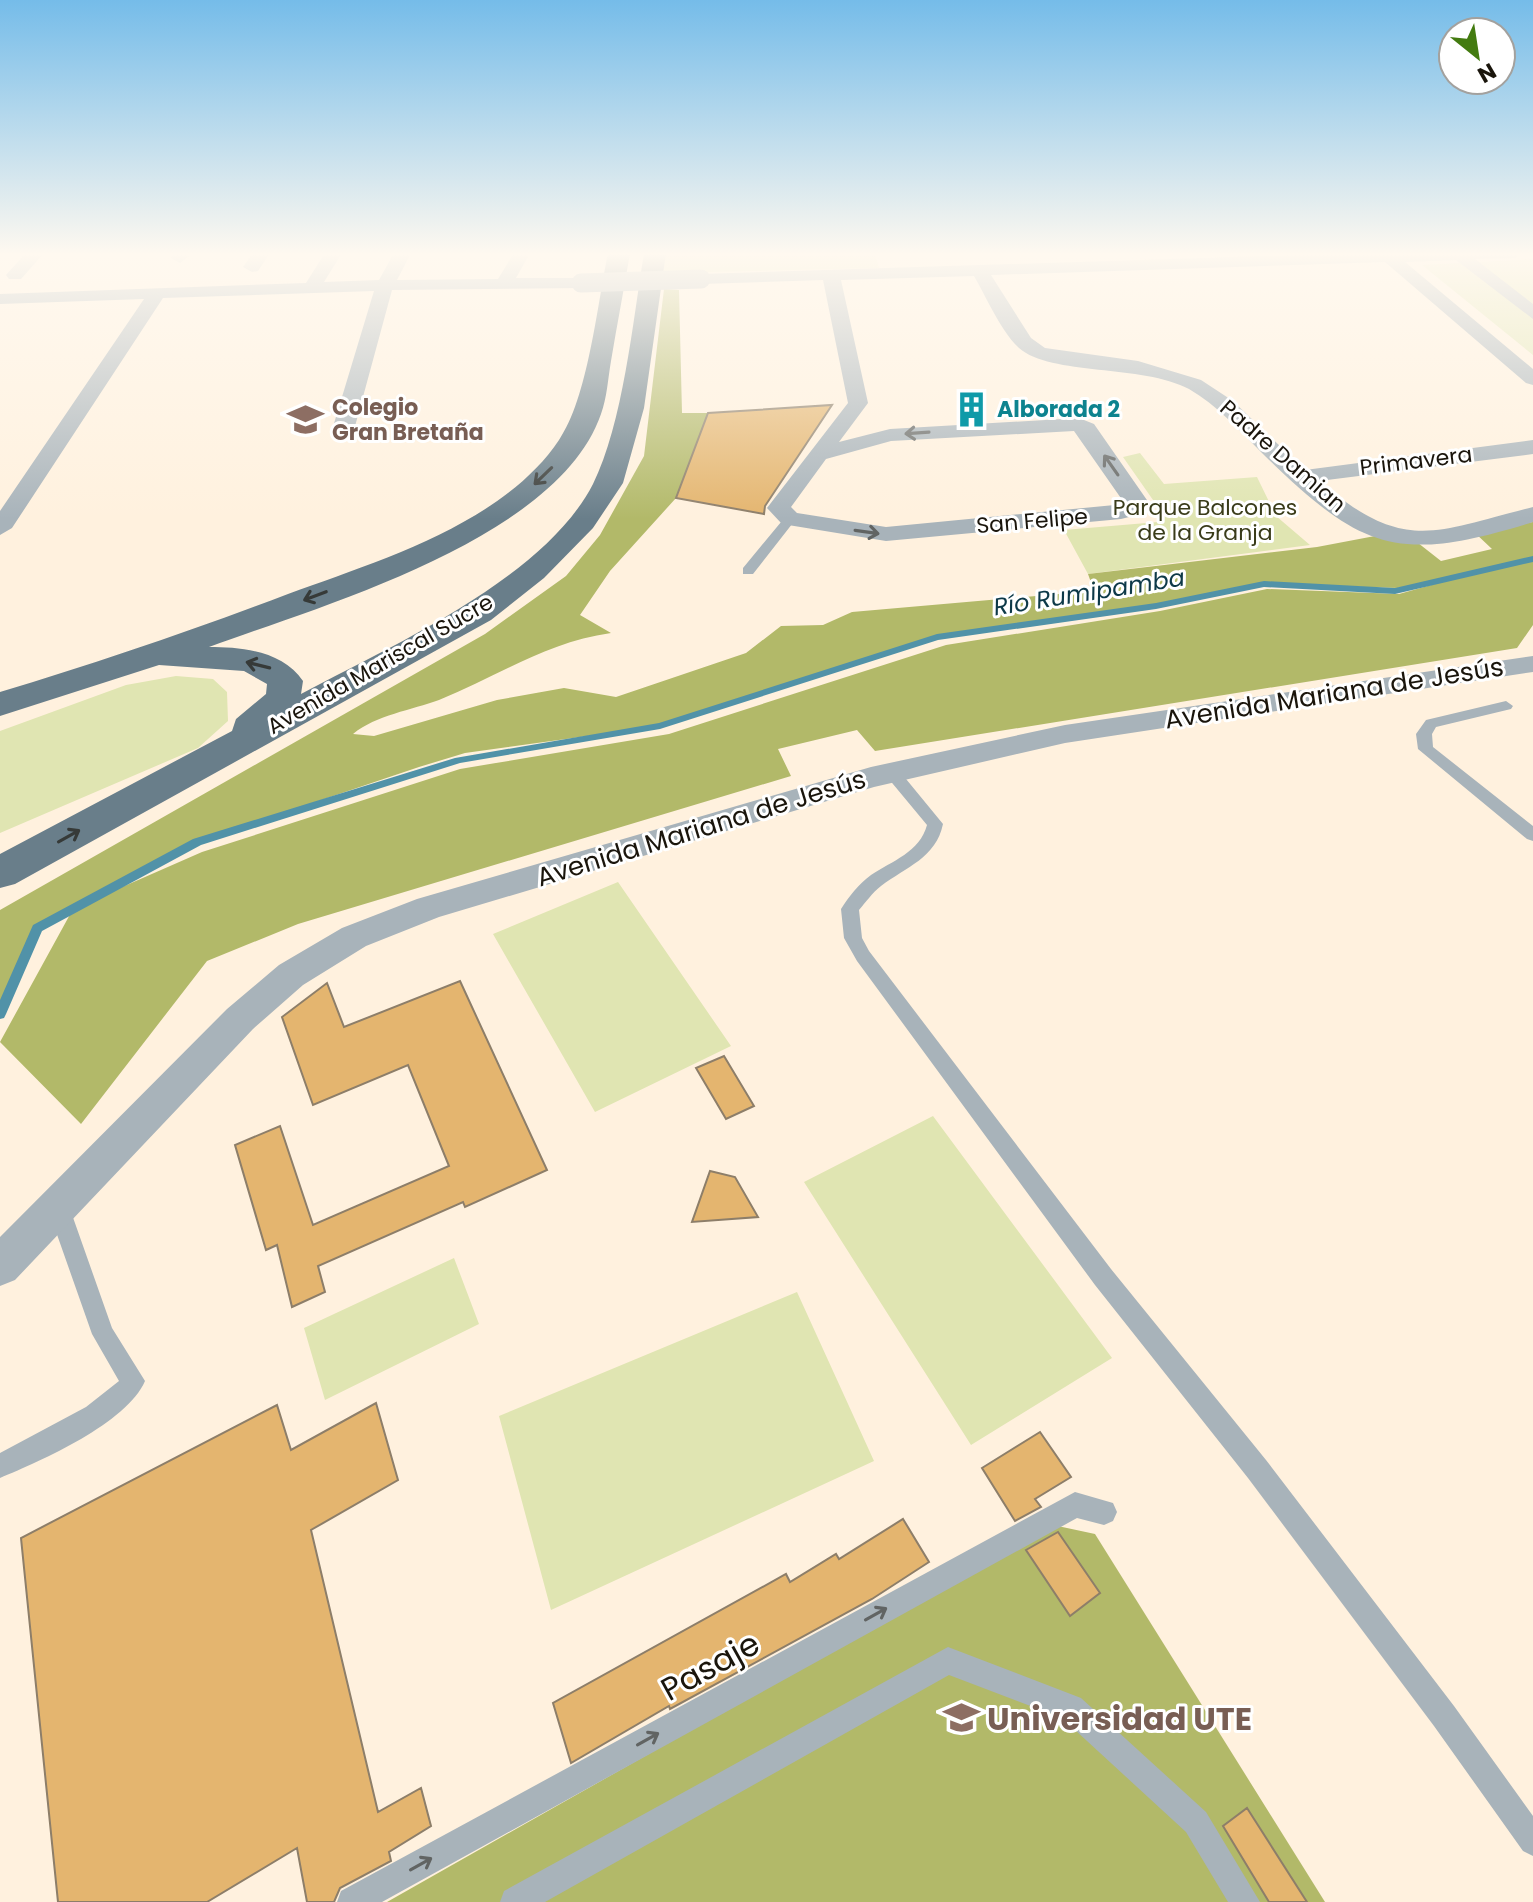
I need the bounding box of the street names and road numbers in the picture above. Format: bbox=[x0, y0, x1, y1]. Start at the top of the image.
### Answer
street label: Padre Damian bbox=[1213, 393, 1353, 519]
street label: Primavera bbox=[1358, 439, 1474, 483]
street label: San Felipe bbox=[975, 501, 1089, 541]
street label: Avenida Mariscal Sucre bbox=[261, 586, 499, 742]
street label: Avenida Mariana de Jesús bbox=[1162, 648, 1506, 738]
street label: Avenida Mariana de Jesús bbox=[532, 761, 870, 895]
street label: Pasaje bbox=[653, 1621, 767, 1711]

